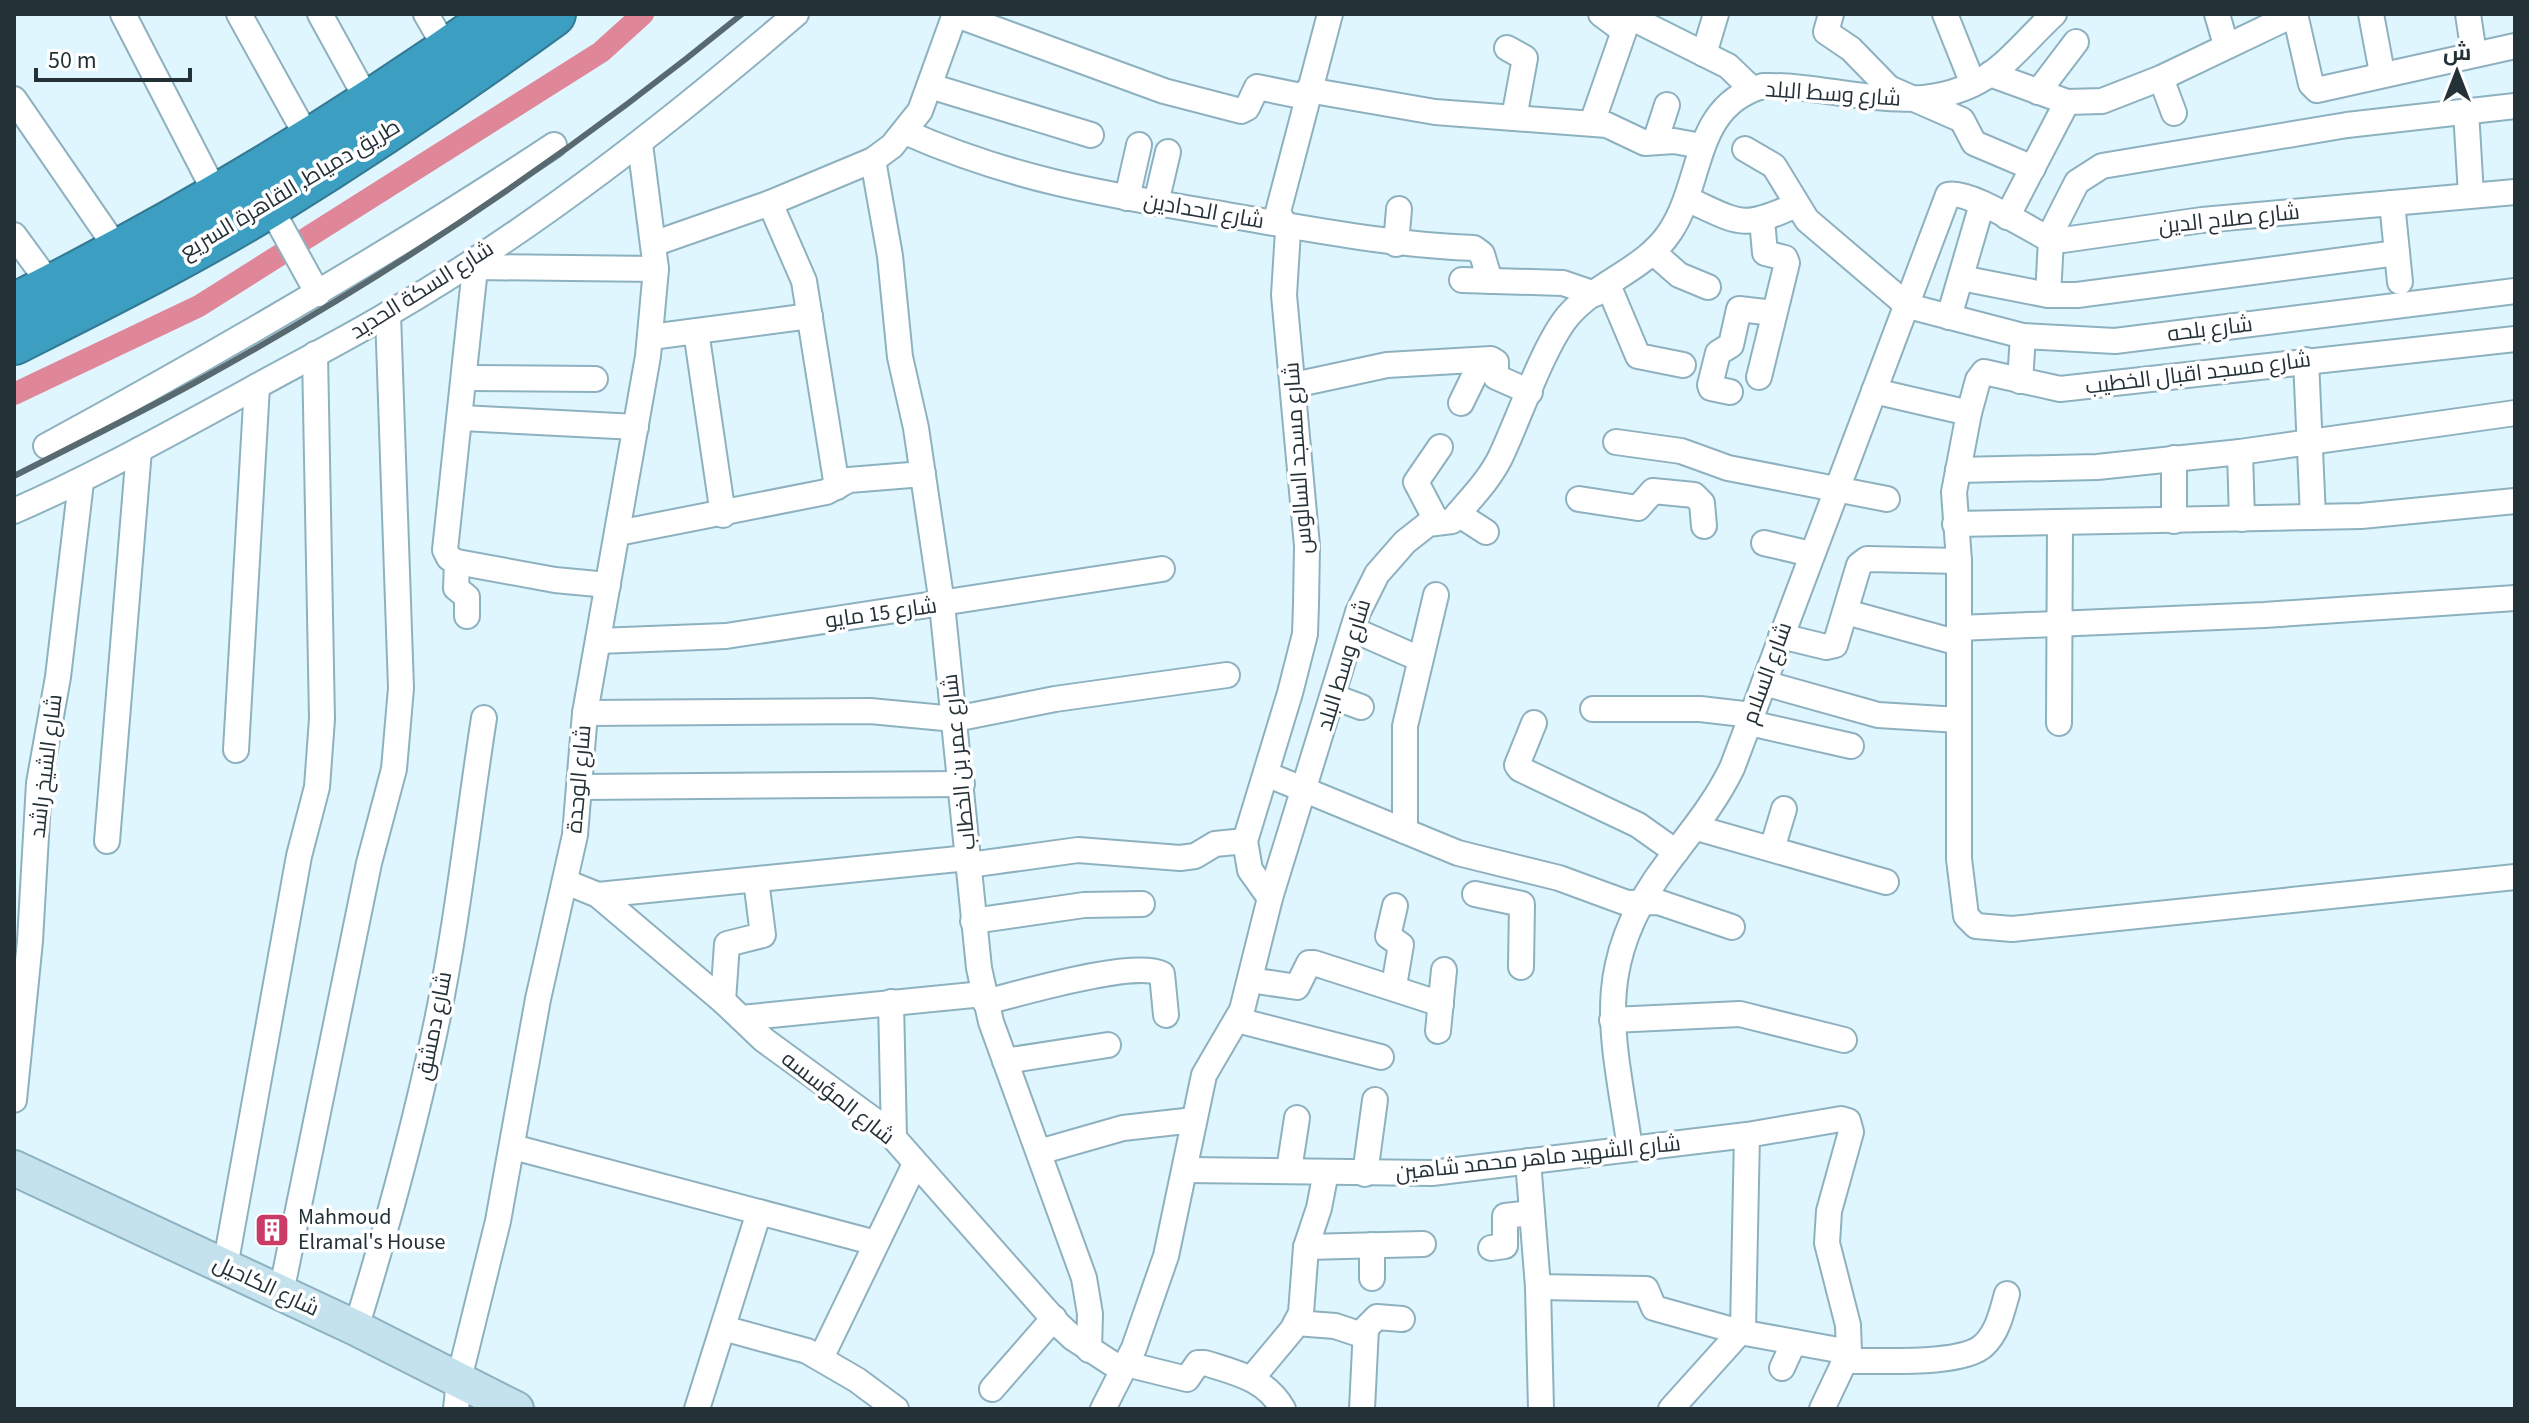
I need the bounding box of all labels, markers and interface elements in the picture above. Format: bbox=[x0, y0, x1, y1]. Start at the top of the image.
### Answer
scale bar bbox=[36, 32, 190, 82]
north arrow bbox=[2417, 32, 2497, 112]
text: ش bbox=[2443, 37, 2471, 69]
text: 50 m bbox=[48, 43, 97, 78]
street label: شارع وسط البلد bbox=[1764, 73, 1902, 115]
street label: طريق دمياط, القاهرة السريع bbox=[174, 110, 406, 268]
street label: شارع الحدادين bbox=[1141, 185, 1267, 237]
street label: شارع صلاح الدين bbox=[2157, 196, 2301, 242]
street label: شارع السكة الحديد bbox=[344, 233, 500, 347]
street label: شارع بلحه bbox=[2166, 308, 2254, 350]
street label: شارع مسجد اقبال الخطيب bbox=[2083, 343, 2313, 403]
street label: شارع مسجد السالوس bbox=[1275, 361, 1321, 555]
street label: شارع 15 مايو bbox=[823, 589, 939, 637]
street label: شارع وسط البلد bbox=[1309, 595, 1379, 735]
street label: شارع السلام bbox=[1734, 618, 1800, 728]
street label: شارع عمر بن الخطاب bbox=[934, 672, 984, 852]
street label: شارع الشيخ راشد bbox=[21, 692, 71, 840]
street label: شارع الوحدة bbox=[558, 724, 600, 834]
street label: شارع دمشق bbox=[408, 969, 460, 1083]
street label: شارع المؤسسه bbox=[774, 1043, 902, 1153]
street label: شارع الشهيد ماهر محمد شاهين bbox=[1394, 1127, 1682, 1189]
place label: Mahmoud Elramal's House bbox=[298, 1201, 445, 1258]
building icon: Mahmoud Elramal's House bbox=[253, 1211, 291, 1249]
street label: شارع الكاحيل bbox=[208, 1247, 324, 1325]

